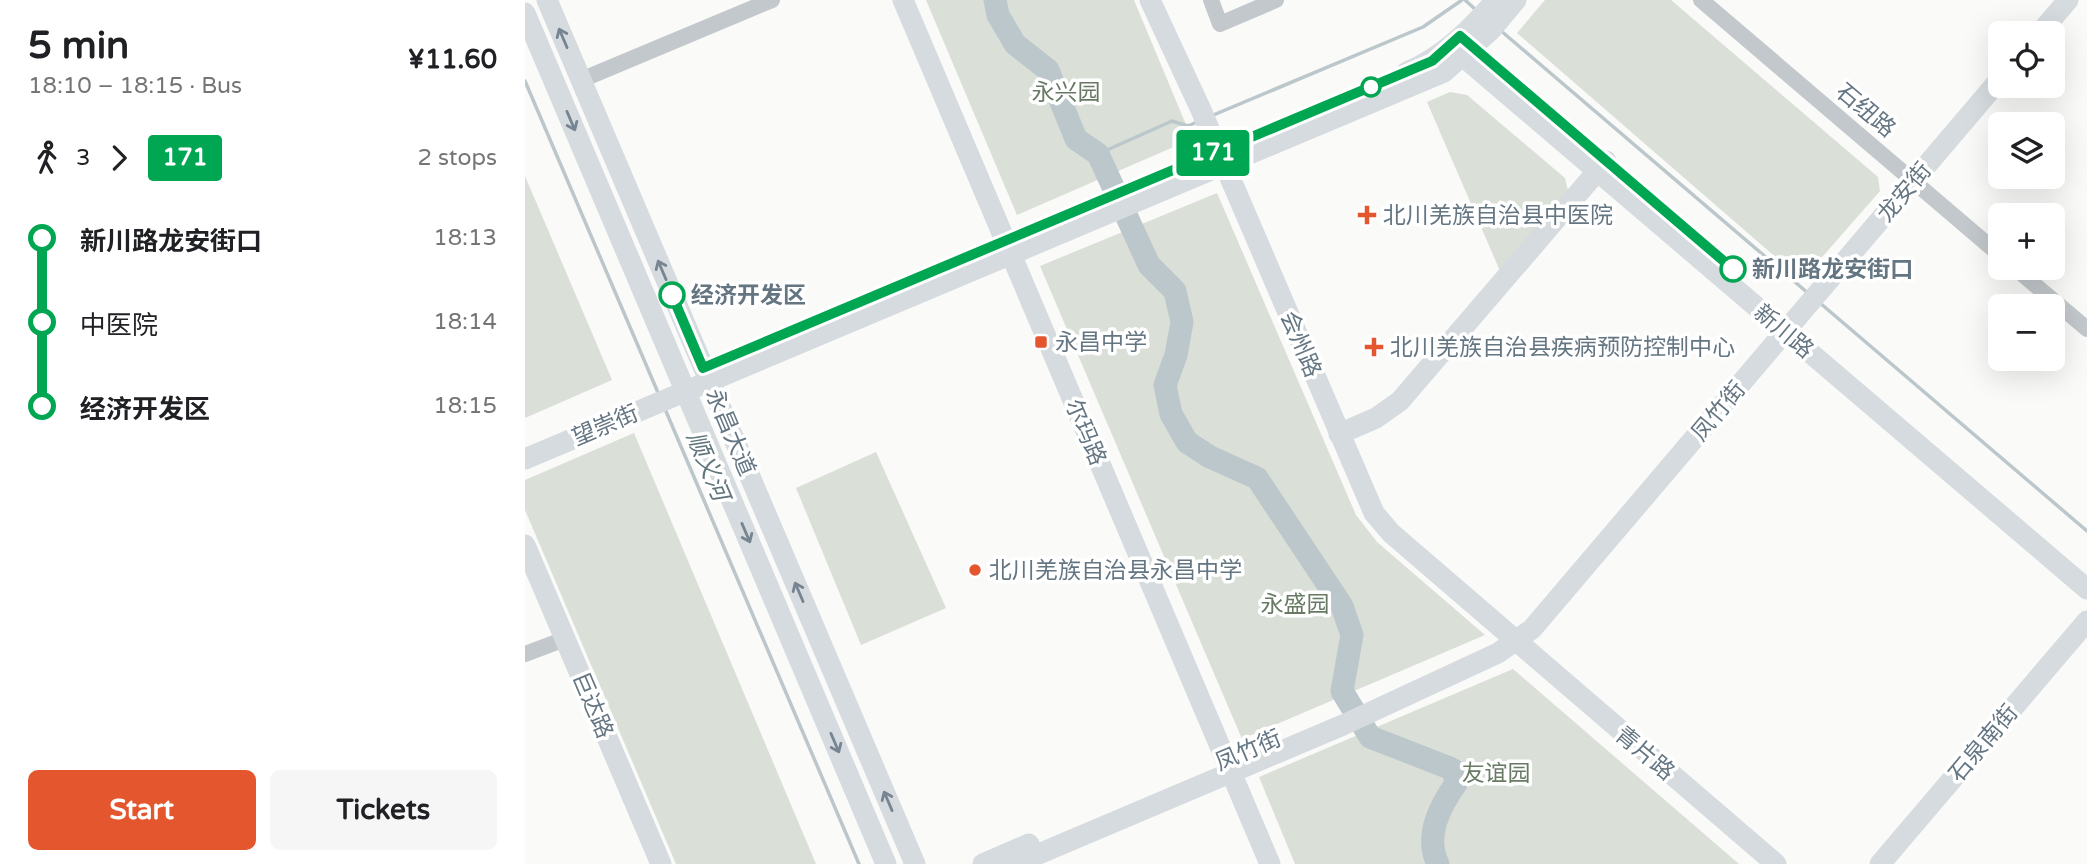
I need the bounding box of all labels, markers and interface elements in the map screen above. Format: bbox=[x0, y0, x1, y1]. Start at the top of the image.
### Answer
map controls bbox=[1988, 21, 2065, 371]
button: locate bbox=[1988, 21, 2065, 98]
text: 5 min bbox=[28, 23, 129, 69]
one-way arrow bbox=[556, 28, 569, 49]
text: ¥11.60 bbox=[408, 44, 497, 75]
text: 18:10 – 18:15 · Bus bbox=[28, 72, 242, 100]
unlabelled marker bbox=[1361, 77, 1381, 97]
street label: 石纽路 bbox=[1830, 78, 1901, 144]
park label: 永兴园 bbox=[1032, 79, 1101, 107]
one-way arrow bbox=[565, 110, 578, 131]
button: layers bbox=[1988, 112, 2065, 189]
line badge: 171 bbox=[1173, 130, 1253, 176]
text: 171 bbox=[1190, 138, 1236, 167]
icon: walk bbox=[28, 139, 66, 177]
icon: forward bbox=[100, 139, 138, 177]
text: 171 bbox=[162, 143, 208, 172]
text: 3 bbox=[76, 144, 90, 172]
text: 2 stops bbox=[417, 144, 497, 172]
street label: 龙安街 bbox=[1872, 157, 1938, 228]
place label: 北川羌族自治县中医院 bbox=[1383, 202, 1613, 230]
button: + bbox=[1988, 203, 2065, 280]
marker: 北川羌族自治县中医院 bbox=[1357, 205, 1377, 225]
text: 18:13 bbox=[433, 224, 497, 252]
text: 新川路龙安街口 bbox=[80, 226, 262, 257]
marker: 新川路龙安街口 bbox=[1720, 256, 1746, 282]
place label: 新川路龙安街口 bbox=[1752, 256, 1913, 284]
one-way arrow bbox=[654, 260, 667, 281]
marker: 经济开发区 bbox=[659, 282, 685, 308]
place label: 经济开发区 bbox=[691, 282, 806, 310]
button: − bbox=[1988, 294, 2065, 371]
street label: 新川路 bbox=[1748, 299, 1819, 365]
street label: 会州路 bbox=[1274, 307, 1326, 382]
text: 18:14 bbox=[433, 308, 497, 336]
text: 中医院 bbox=[80, 310, 158, 341]
place label: 永昌中学 bbox=[1055, 329, 1147, 357]
marker: 永昌中学 bbox=[1033, 334, 1049, 350]
place label: 北川羌族自治县疾病预防控制中心 bbox=[1390, 334, 1735, 362]
marker: 北川羌族自治县疾病预防控制中心 bbox=[1364, 337, 1384, 357]
street label: 凤竹街 bbox=[1686, 376, 1752, 447]
street label: 永昌大道 bbox=[699, 385, 761, 480]
text: 18:15 bbox=[433, 392, 497, 420]
text: 经济开发区 bbox=[80, 394, 210, 425]
street label: 尔玛路 bbox=[1059, 395, 1111, 470]
street label: 望崇街 bbox=[568, 400, 643, 452]
water label: 顺义河 bbox=[680, 427, 737, 509]
one-way arrow bbox=[740, 522, 753, 544]
place label: 北川羌族自治县永昌中学 bbox=[989, 557, 1242, 585]
marker: 北川羌族自治县永昌中学 bbox=[967, 562, 983, 578]
one-way arrow bbox=[792, 581, 805, 603]
park label: 永盛园 bbox=[1261, 591, 1330, 619]
street label: 巨达路 bbox=[566, 668, 618, 743]
street label: 石泉南街 bbox=[1943, 699, 2024, 788]
street label: 青片路 bbox=[1609, 721, 1680, 787]
street label: 凤竹街 bbox=[1211, 725, 1286, 777]
one-way arrow bbox=[829, 732, 842, 753]
park label: 友谊园 bbox=[1462, 760, 1531, 788]
button: Start bbox=[28, 770, 256, 850]
button: Tickets bbox=[270, 770, 497, 850]
one-way arrow bbox=[881, 791, 894, 812]

